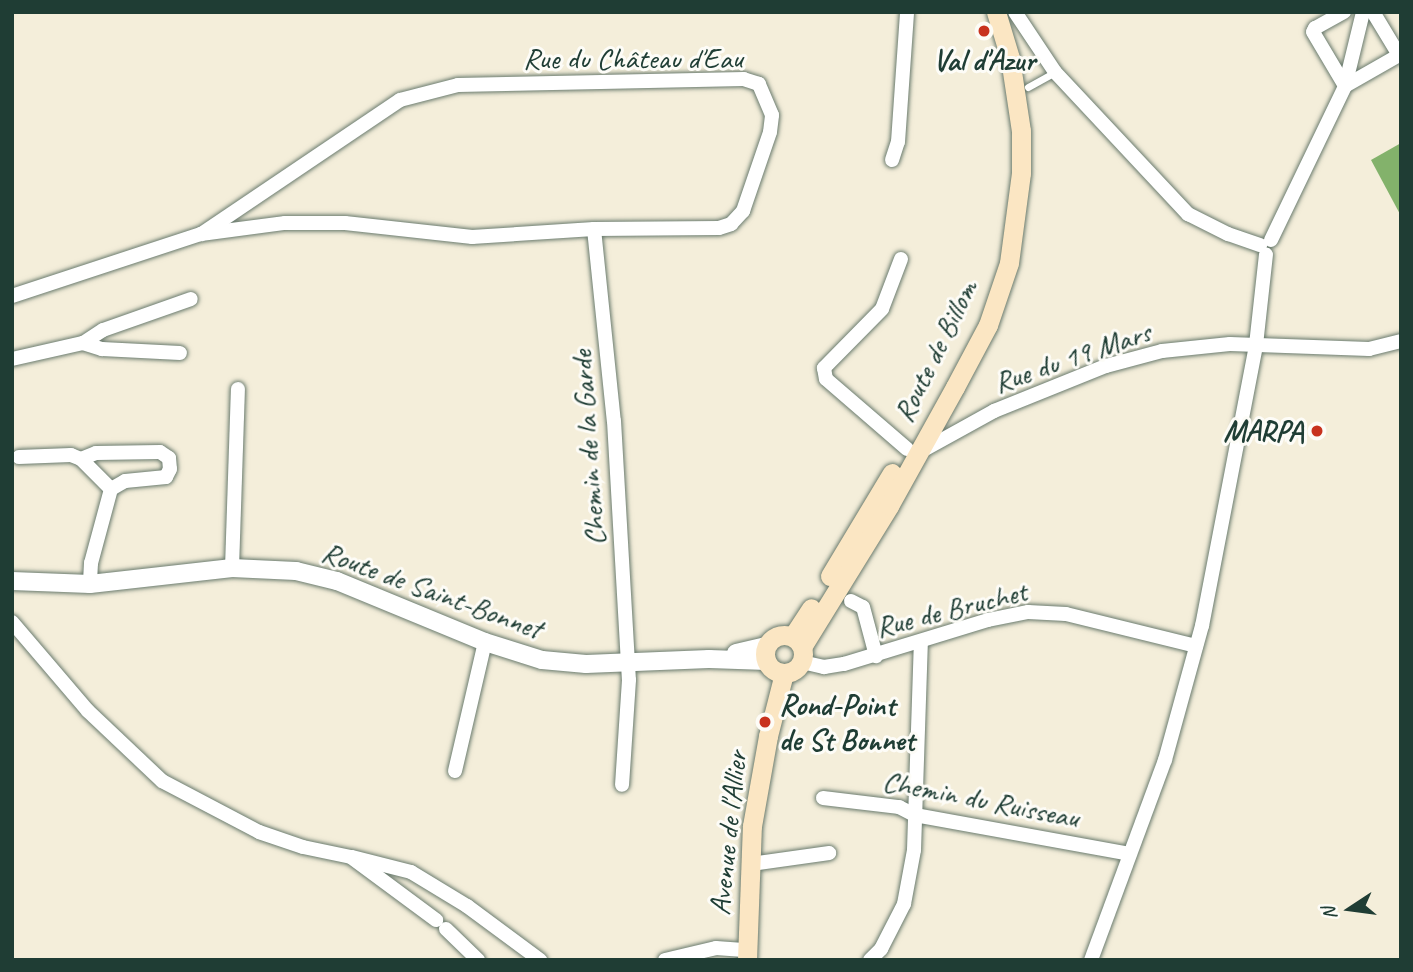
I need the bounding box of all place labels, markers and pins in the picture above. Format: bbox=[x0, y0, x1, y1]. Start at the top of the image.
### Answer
marker: Val d'Azur bbox=[976, 23, 992, 39]
place label: Val d'Azur bbox=[933, 42, 1035, 78]
place label: MARPA bbox=[1223, 413, 1303, 449]
marker: MARPA bbox=[1309, 423, 1325, 439]
place label: Rond-Point de St Bonnet bbox=[779, 687, 915, 758]
marker: Rond-Point de St Bonnet bbox=[757, 714, 773, 730]

